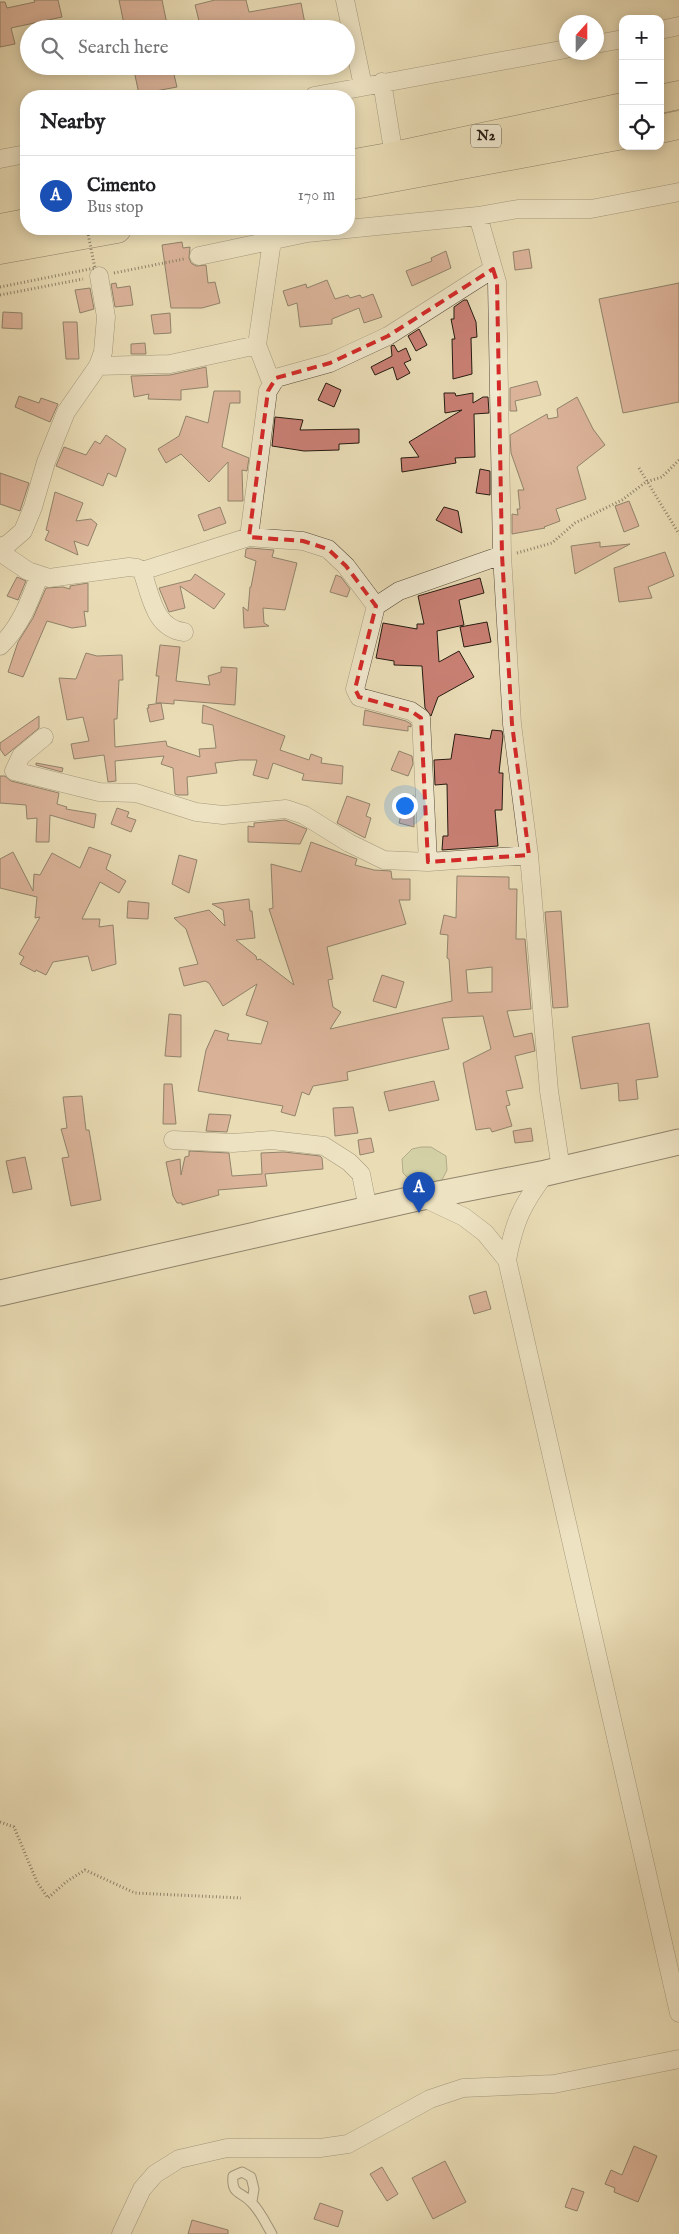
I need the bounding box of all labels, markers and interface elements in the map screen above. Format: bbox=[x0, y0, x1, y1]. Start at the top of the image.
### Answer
north arrow bbox=[559, 15, 604, 60]
map controls bbox=[619, 15, 664, 150]
button: + bbox=[619, 15, 664, 60]
search box bbox=[20, 20, 355, 75]
icon: search bbox=[38, 34, 66, 62]
text: Search here bbox=[78, 36, 169, 60]
button: − bbox=[619, 60, 664, 105]
button: locate bbox=[619, 105, 664, 150]
text: Nearby bbox=[40, 109, 105, 136]
road number: N2 bbox=[471, 124, 501, 148]
text: Cimento bbox=[87, 174, 156, 198]
text: A bbox=[51, 186, 61, 206]
text: 170 m bbox=[298, 186, 335, 206]
text: Bus stop bbox=[87, 198, 143, 218]
your location bbox=[392, 793, 418, 819]
pin: A bbox=[403, 1172, 435, 1213]

